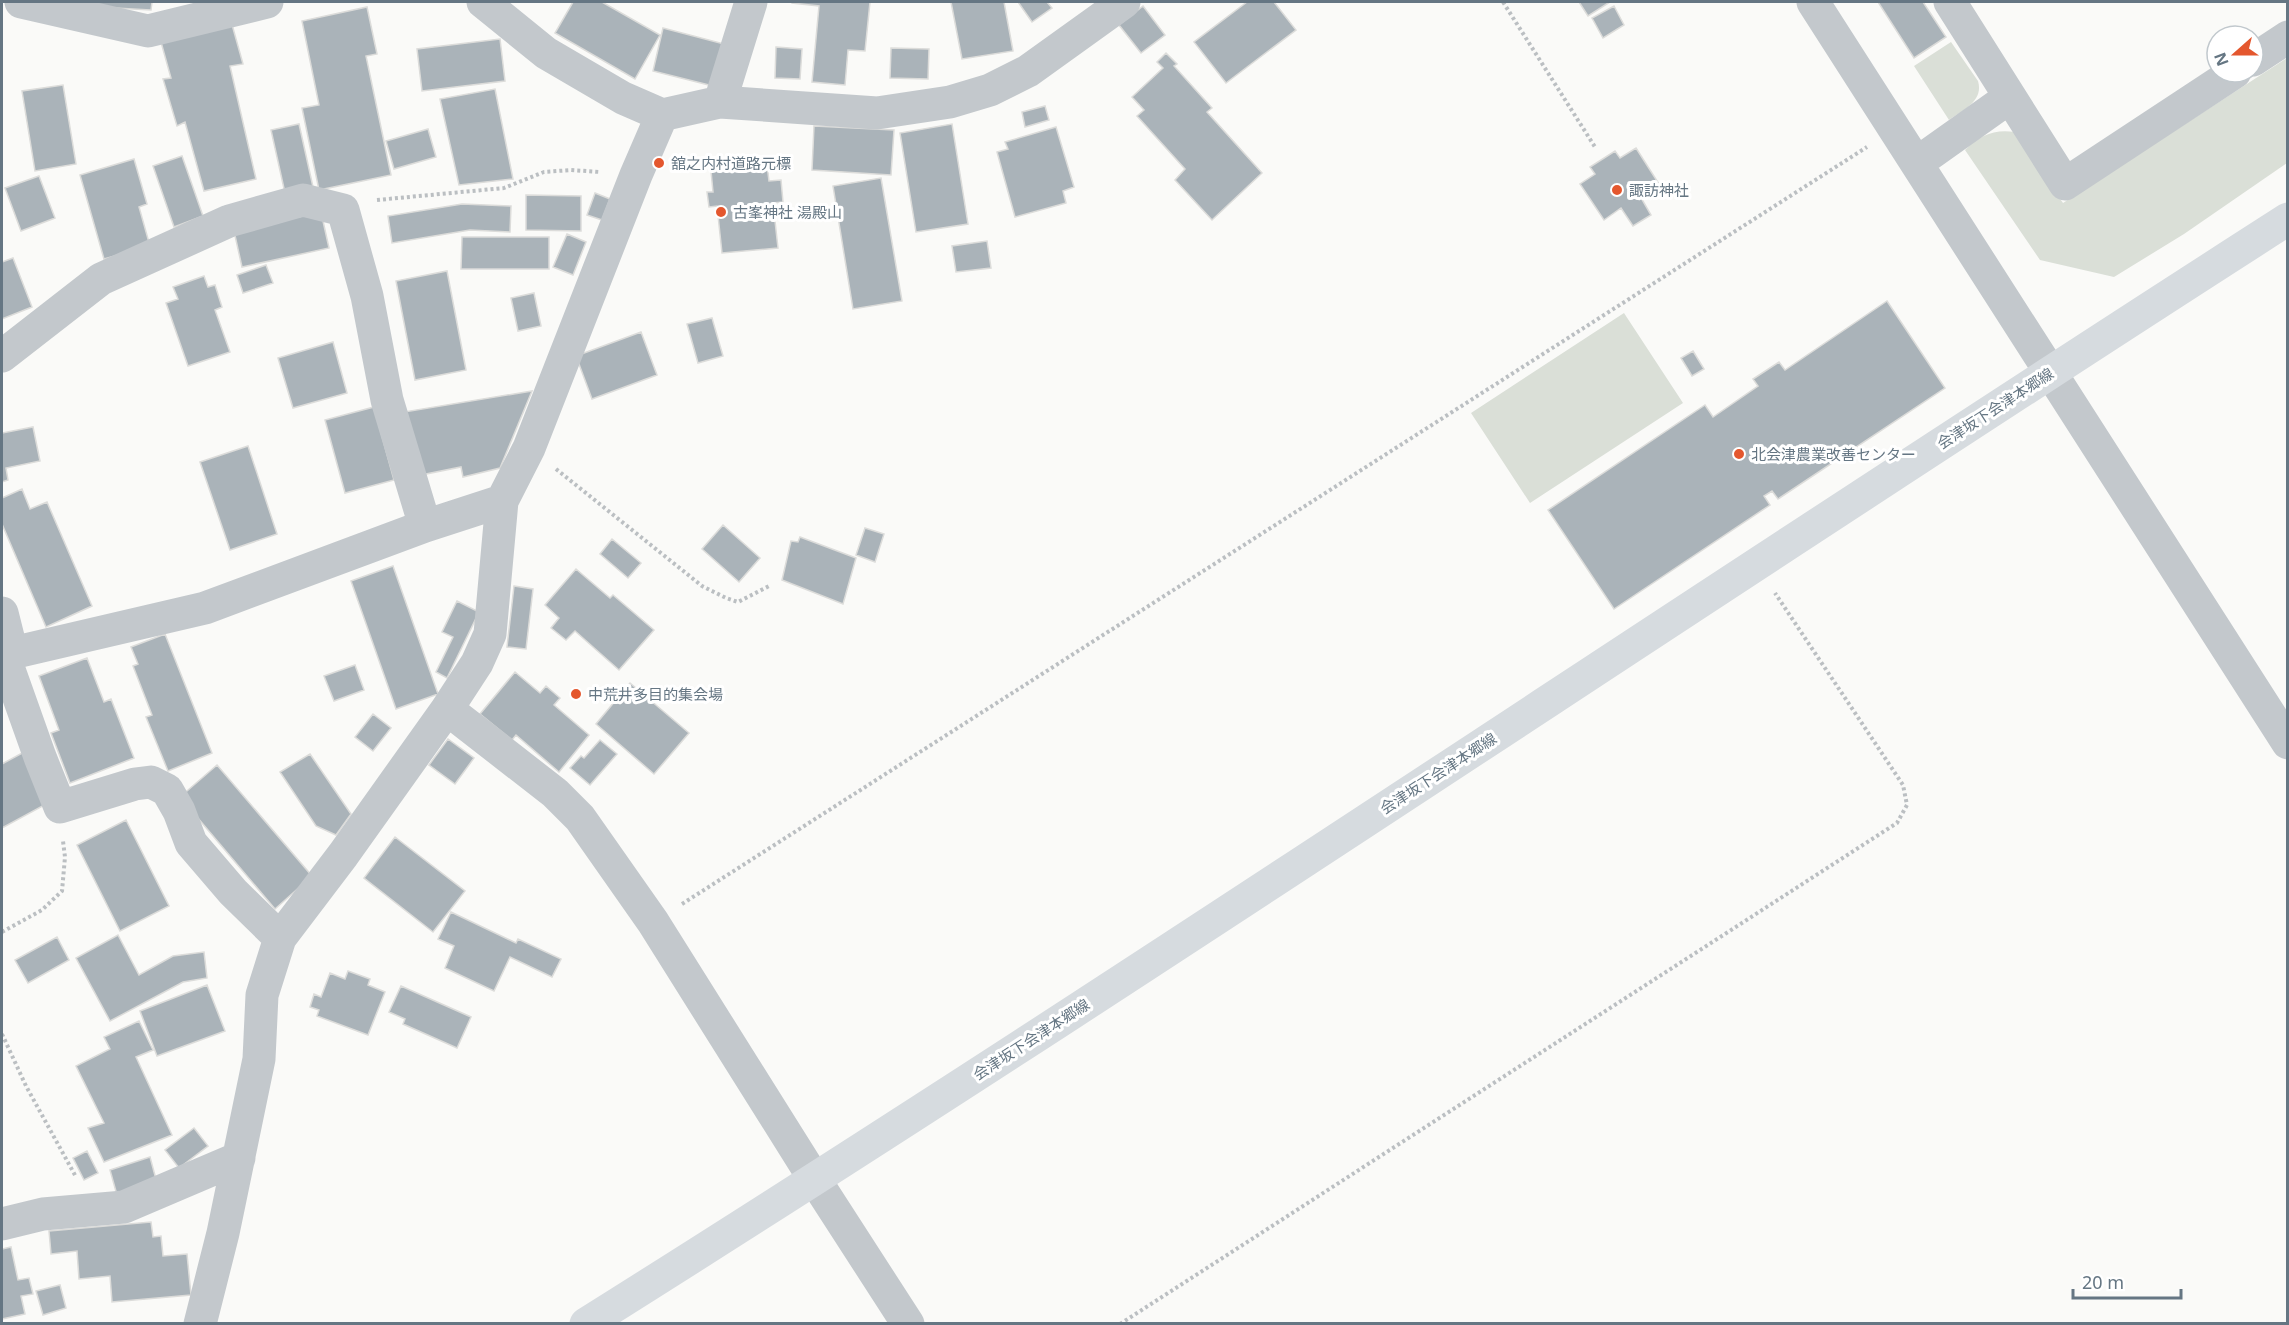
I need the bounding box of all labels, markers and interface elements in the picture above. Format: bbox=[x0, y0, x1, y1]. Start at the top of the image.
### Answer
north arrow bbox=[2205, 24, 2265, 84]
text: N bbox=[2208, 49, 2234, 69]
place label: 舘之内村道路元標 bbox=[671, 153, 791, 173]
marker: 舘之内村道路元標 bbox=[652, 156, 666, 170]
place label: 諏訪神社 bbox=[1629, 180, 1689, 200]
marker: 諏訪神社 bbox=[1610, 183, 1624, 197]
place label: 古峯神社 湯殿山 bbox=[733, 202, 842, 222]
marker: 古峯神社 湯殿山 bbox=[714, 205, 728, 219]
street label: 会津坂下会津本郷線 bbox=[1933, 363, 2057, 453]
place label: 北会津農業改善センター bbox=[1751, 444, 1916, 464]
marker: 北会津農業改善センター bbox=[1732, 447, 1746, 461]
place label: 中荒井多目的集会場 bbox=[588, 684, 723, 704]
marker: 中荒井多目的集会場 bbox=[569, 687, 583, 701]
street label: 会津坂下会津本郷線 bbox=[1376, 728, 1500, 818]
street label: 会津坂下会津本郷線 bbox=[969, 994, 1093, 1084]
scale bar bbox=[2073, 1262, 2181, 1300]
text: 20 m bbox=[2082, 1270, 2124, 1294]

